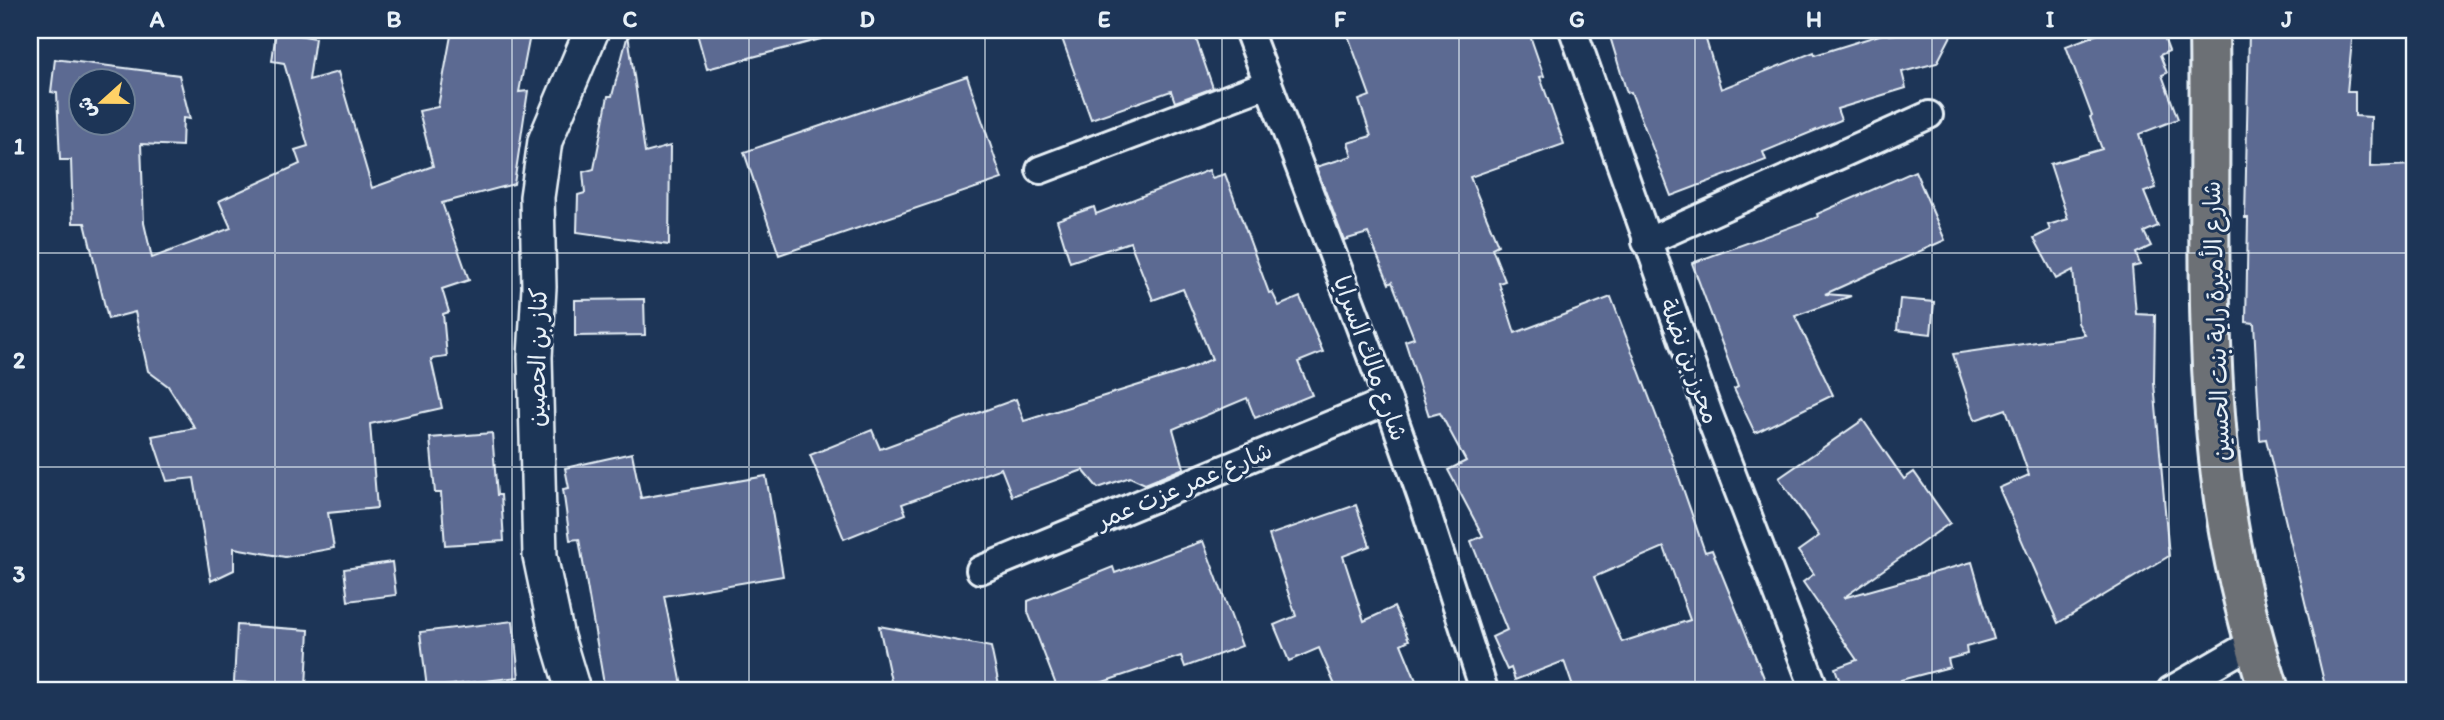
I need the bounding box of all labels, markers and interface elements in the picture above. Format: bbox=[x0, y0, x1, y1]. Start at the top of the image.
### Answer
text: A bbox=[149, 5, 165, 33]
text: B bbox=[387, 5, 402, 33]
text: C bbox=[623, 5, 638, 33]
text: D bbox=[859, 5, 875, 33]
text: E bbox=[1098, 5, 1111, 33]
text: F bbox=[1334, 5, 1347, 33]
text: G bbox=[1569, 5, 1585, 33]
text: H bbox=[1806, 5, 1822, 33]
text: I bbox=[2046, 5, 2055, 33]
text: J bbox=[2280, 5, 2293, 33]
north arrow bbox=[66, 66, 136, 136]
text: ش bbox=[72, 94, 101, 122]
text: 1 bbox=[14, 132, 25, 160]
street label: شارع الأميرة راية بنت الحسين bbox=[2195, 180, 2238, 462]
street label: شارع مالك السرايا bbox=[1325, 272, 1414, 445]
street label: كناز بن الحصين bbox=[521, 287, 553, 427]
street label: محرز بن نضلة bbox=[1654, 294, 1726, 428]
text: 2 bbox=[13, 346, 26, 374]
street label: شارع عمر عزت عمر bbox=[1090, 435, 1277, 539]
text: 3 bbox=[13, 560, 26, 588]

